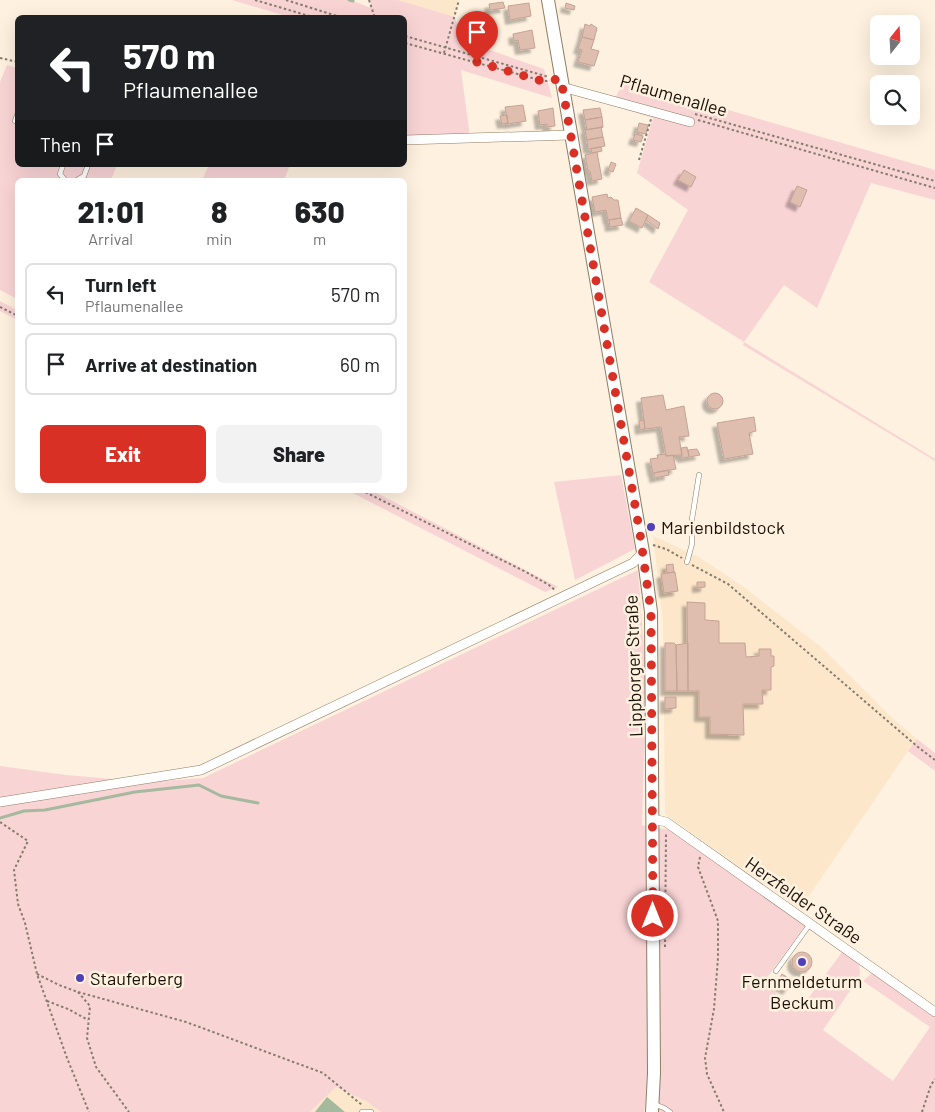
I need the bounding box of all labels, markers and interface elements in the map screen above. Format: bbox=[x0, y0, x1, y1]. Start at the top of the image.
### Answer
pin bbox=[456, 11, 498, 62]
north arrow bbox=[870, 15, 920, 65]
map controls bbox=[870, 15, 920, 125]
icon: arrive bbox=[463, 18, 491, 46]
text: 570 m bbox=[123, 34, 215, 76]
icon: left bbox=[40, 35, 105, 100]
street label: Pflaumenallee bbox=[618, 69, 730, 121]
button: search bbox=[870, 75, 920, 125]
text: Pflaumenallee bbox=[123, 76, 258, 102]
icon: arrive bbox=[91, 130, 119, 158]
text: Then bbox=[40, 133, 81, 156]
text: 21:01 bbox=[77, 193, 144, 229]
text: 8 bbox=[211, 193, 227, 229]
text: 630 bbox=[295, 193, 345, 229]
text: Arrival bbox=[88, 229, 133, 248]
text: min bbox=[206, 229, 232, 248]
text: m bbox=[313, 229, 326, 248]
text: Turn left bbox=[85, 273, 156, 296]
icon: left bbox=[42, 280, 70, 308]
text: 570 m bbox=[331, 283, 380, 306]
text: Pflaumenallee bbox=[85, 296, 183, 315]
icon: arrive bbox=[42, 350, 70, 378]
text: Arrive at destination bbox=[85, 353, 257, 376]
text: 60 m bbox=[340, 353, 380, 376]
button: Exit bbox=[40, 425, 206, 483]
button: Share bbox=[216, 425, 382, 483]
place label: Marienbildstock bbox=[661, 516, 785, 538]
marker: Marienbildstock bbox=[645, 521, 657, 533]
street label: Lippborger Straße bbox=[620, 595, 646, 737]
street label: Herzfelder Straße bbox=[741, 852, 867, 948]
position arrow bbox=[626, 889, 678, 941]
marker: Fernmeldeturm Beckum bbox=[796, 956, 808, 968]
place label: Stauferberg bbox=[90, 967, 183, 989]
place label: Fernmeldeturm Beckum bbox=[742, 970, 862, 1013]
marker: Stauferberg bbox=[74, 972, 86, 984]

